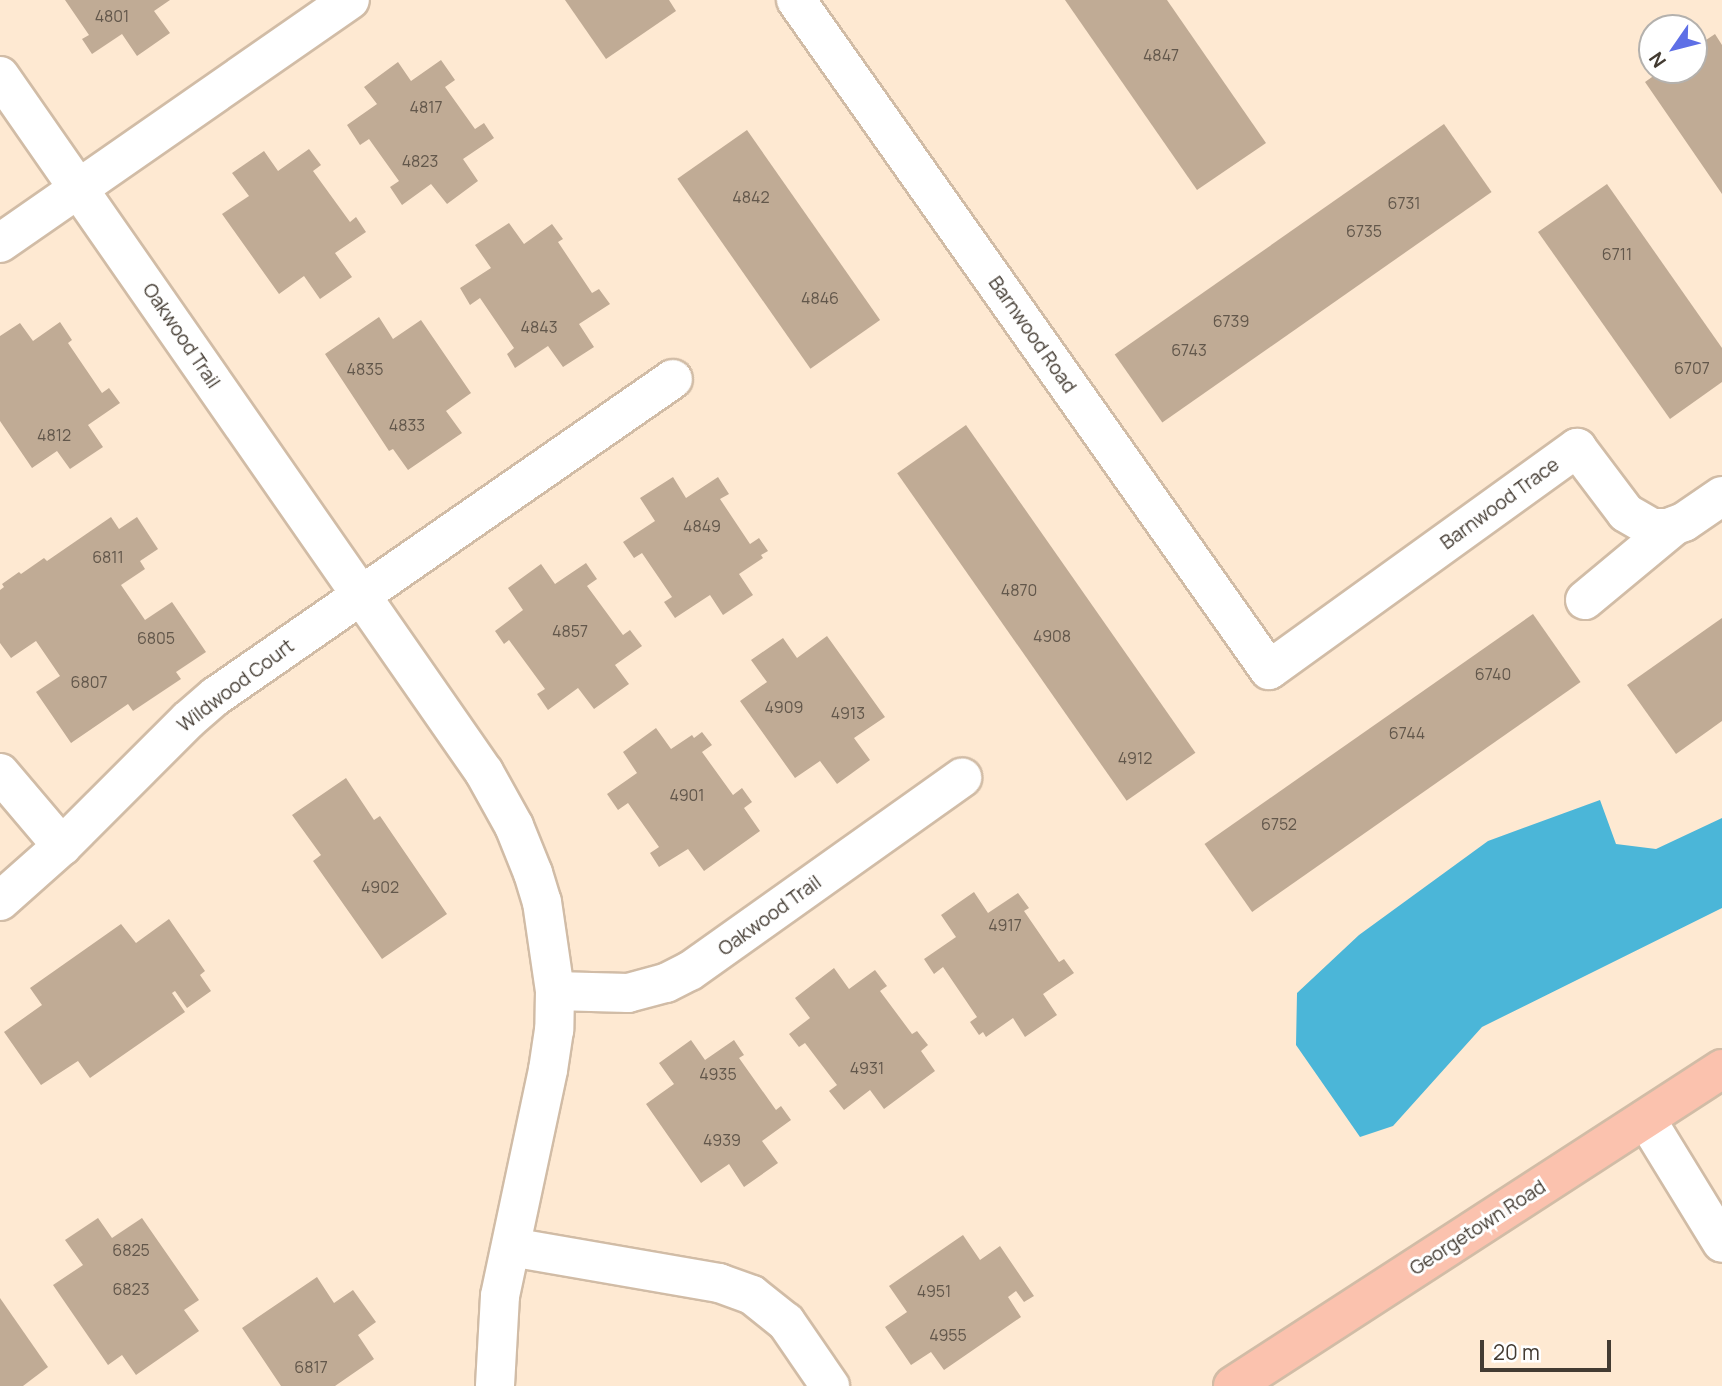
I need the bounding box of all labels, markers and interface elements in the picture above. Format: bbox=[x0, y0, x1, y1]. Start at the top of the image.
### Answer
house number: 4801 bbox=[95, 6, 129, 26]
north arrow bbox=[1638, 14, 1708, 84]
house number: 4847 bbox=[1143, 45, 1179, 65]
text: N bbox=[1643, 47, 1672, 73]
house number: 4817 bbox=[410, 97, 442, 117]
house number: 4823 bbox=[402, 151, 438, 171]
house number: 4842 bbox=[732, 187, 770, 207]
house number: 6731 bbox=[1387, 193, 1421, 213]
house number: 6735 bbox=[1346, 221, 1382, 241]
house number: 6711 bbox=[1602, 244, 1632, 264]
street label: Barnwood Road bbox=[983, 272, 1081, 398]
street label: Oakwood Trail bbox=[138, 279, 224, 393]
house number: 4846 bbox=[801, 288, 839, 308]
house number: 6739 bbox=[1213, 311, 1249, 331]
house number: 4843 bbox=[521, 317, 557, 337]
house number: 6743 bbox=[1171, 340, 1207, 360]
house number: 6707 bbox=[1674, 358, 1710, 378]
house number: 4835 bbox=[347, 359, 383, 379]
house number: 4833 bbox=[389, 415, 425, 435]
house number: 4812 bbox=[37, 425, 71, 445]
street label: Barnwood Trace bbox=[1436, 453, 1564, 555]
house number: 4849 bbox=[683, 516, 721, 536]
house number: 6811 bbox=[92, 547, 124, 567]
house number: 4870 bbox=[1001, 580, 1037, 600]
house number: 4857 bbox=[552, 621, 588, 641]
house number: 4908 bbox=[1033, 626, 1071, 646]
house number: 6805 bbox=[137, 628, 175, 648]
street label: Wildwood Court bbox=[173, 635, 299, 737]
house number: 6740 bbox=[1475, 664, 1511, 684]
house number: 6807 bbox=[70, 672, 108, 692]
house number: 4909 bbox=[765, 697, 803, 717]
house number: 4913 bbox=[831, 703, 865, 723]
house number: 6744 bbox=[1389, 723, 1425, 743]
house number: 4912 bbox=[1118, 748, 1152, 768]
house number: 4901 bbox=[669, 785, 705, 805]
house number: 6752 bbox=[1261, 814, 1297, 834]
street label: Oakwood Trail bbox=[714, 871, 826, 961]
house number: 4902 bbox=[361, 877, 399, 897]
house number: 4917 bbox=[988, 915, 1022, 935]
house number: 4931 bbox=[850, 1058, 884, 1078]
house number: 4935 bbox=[699, 1064, 737, 1084]
house number: 4939 bbox=[703, 1130, 741, 1150]
street label: Georgetown Road bbox=[1406, 1176, 1550, 1280]
house number: 6825 bbox=[112, 1240, 150, 1260]
house number: 6823 bbox=[112, 1279, 150, 1299]
house number: 4951 bbox=[917, 1281, 951, 1301]
house number: 4955 bbox=[929, 1325, 967, 1345]
scale bar bbox=[1484, 1326, 1615, 1370]
text: 20 m bbox=[1493, 1338, 1540, 1366]
house number: 6817 bbox=[294, 1357, 328, 1377]

